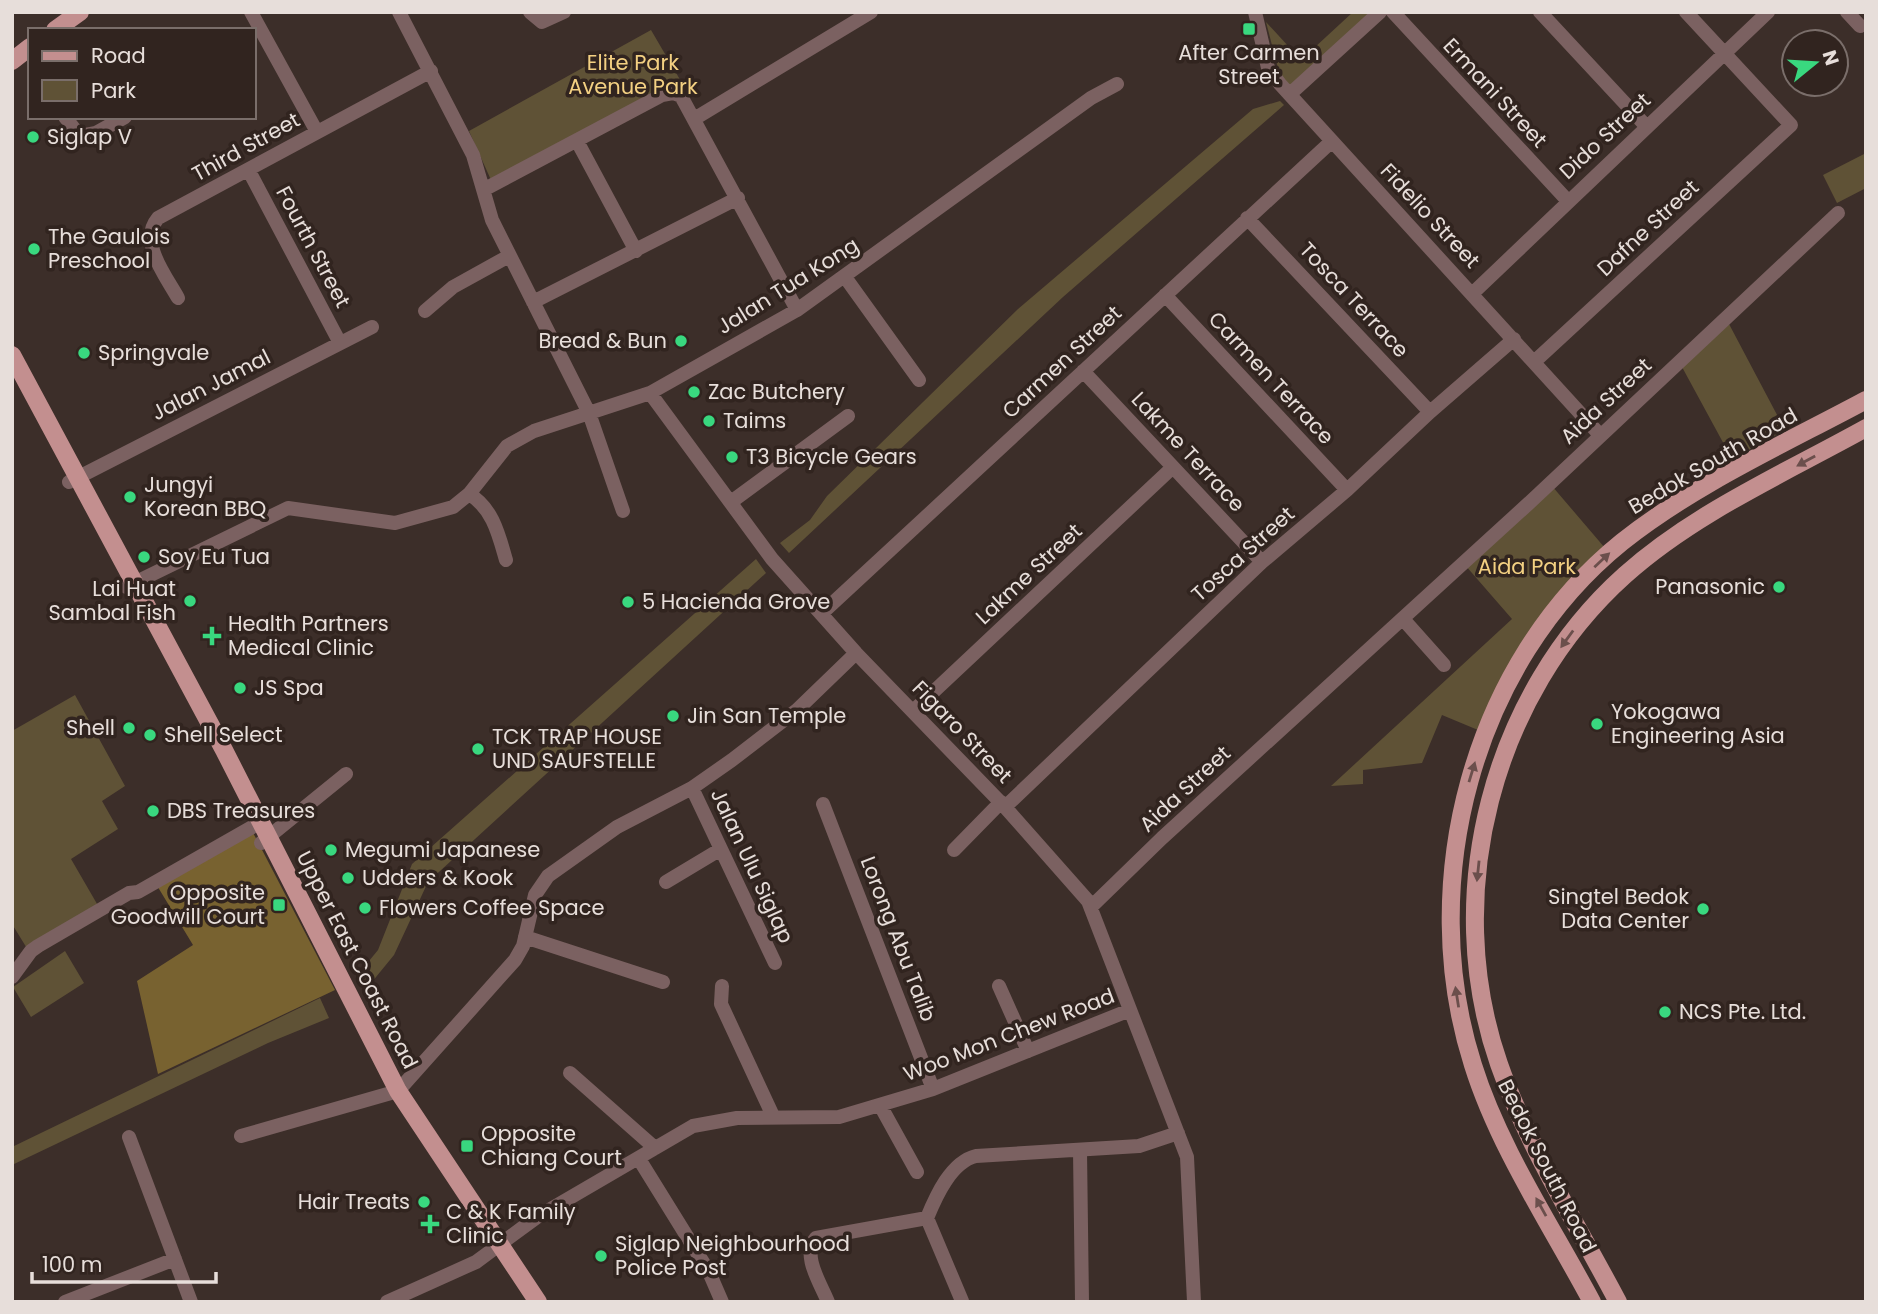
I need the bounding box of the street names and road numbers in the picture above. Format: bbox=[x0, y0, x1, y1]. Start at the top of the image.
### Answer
street label: Ermani Street bbox=[1437, 32, 1554, 154]
street label: Dido Street bbox=[1553, 86, 1657, 185]
street label: Third Street bbox=[187, 105, 305, 188]
street label: Fidelio Street bbox=[1374, 157, 1487, 274]
street label: Dafne Street bbox=[1590, 173, 1705, 282]
street label: Fourth Street bbox=[269, 181, 358, 313]
street label: Jalan Tua Kong bbox=[711, 230, 864, 341]
street label: Tosca Terrace bbox=[1293, 236, 1416, 364]
street label: Carmen Street bbox=[996, 299, 1128, 425]
street label: Carmen Terrace bbox=[1202, 305, 1341, 450]
street label: Jalan Jamal bbox=[146, 342, 275, 427]
street label: Aida Street bbox=[1554, 351, 1658, 450]
street label: Lakme Terrace bbox=[1125, 385, 1252, 518]
street label: Bedok South Road bbox=[1623, 400, 1802, 521]
street label: Tosca Street bbox=[1185, 499, 1301, 608]
street label: Lakme Street bbox=[969, 517, 1088, 631]
street label: Figaro Street bbox=[906, 674, 1019, 789]
street label: Aida Street bbox=[1133, 739, 1237, 838]
street label: Jalan Ulu Siglap bbox=[704, 784, 801, 948]
street label: Upper East Coast Road bbox=[290, 846, 425, 1074]
street label: Lorong Abu Talib bbox=[854, 852, 943, 1025]
street label: Woo Mon Chew Road bbox=[899, 981, 1118, 1088]
street label: Bedok South Road bbox=[1491, 1074, 1604, 1257]

